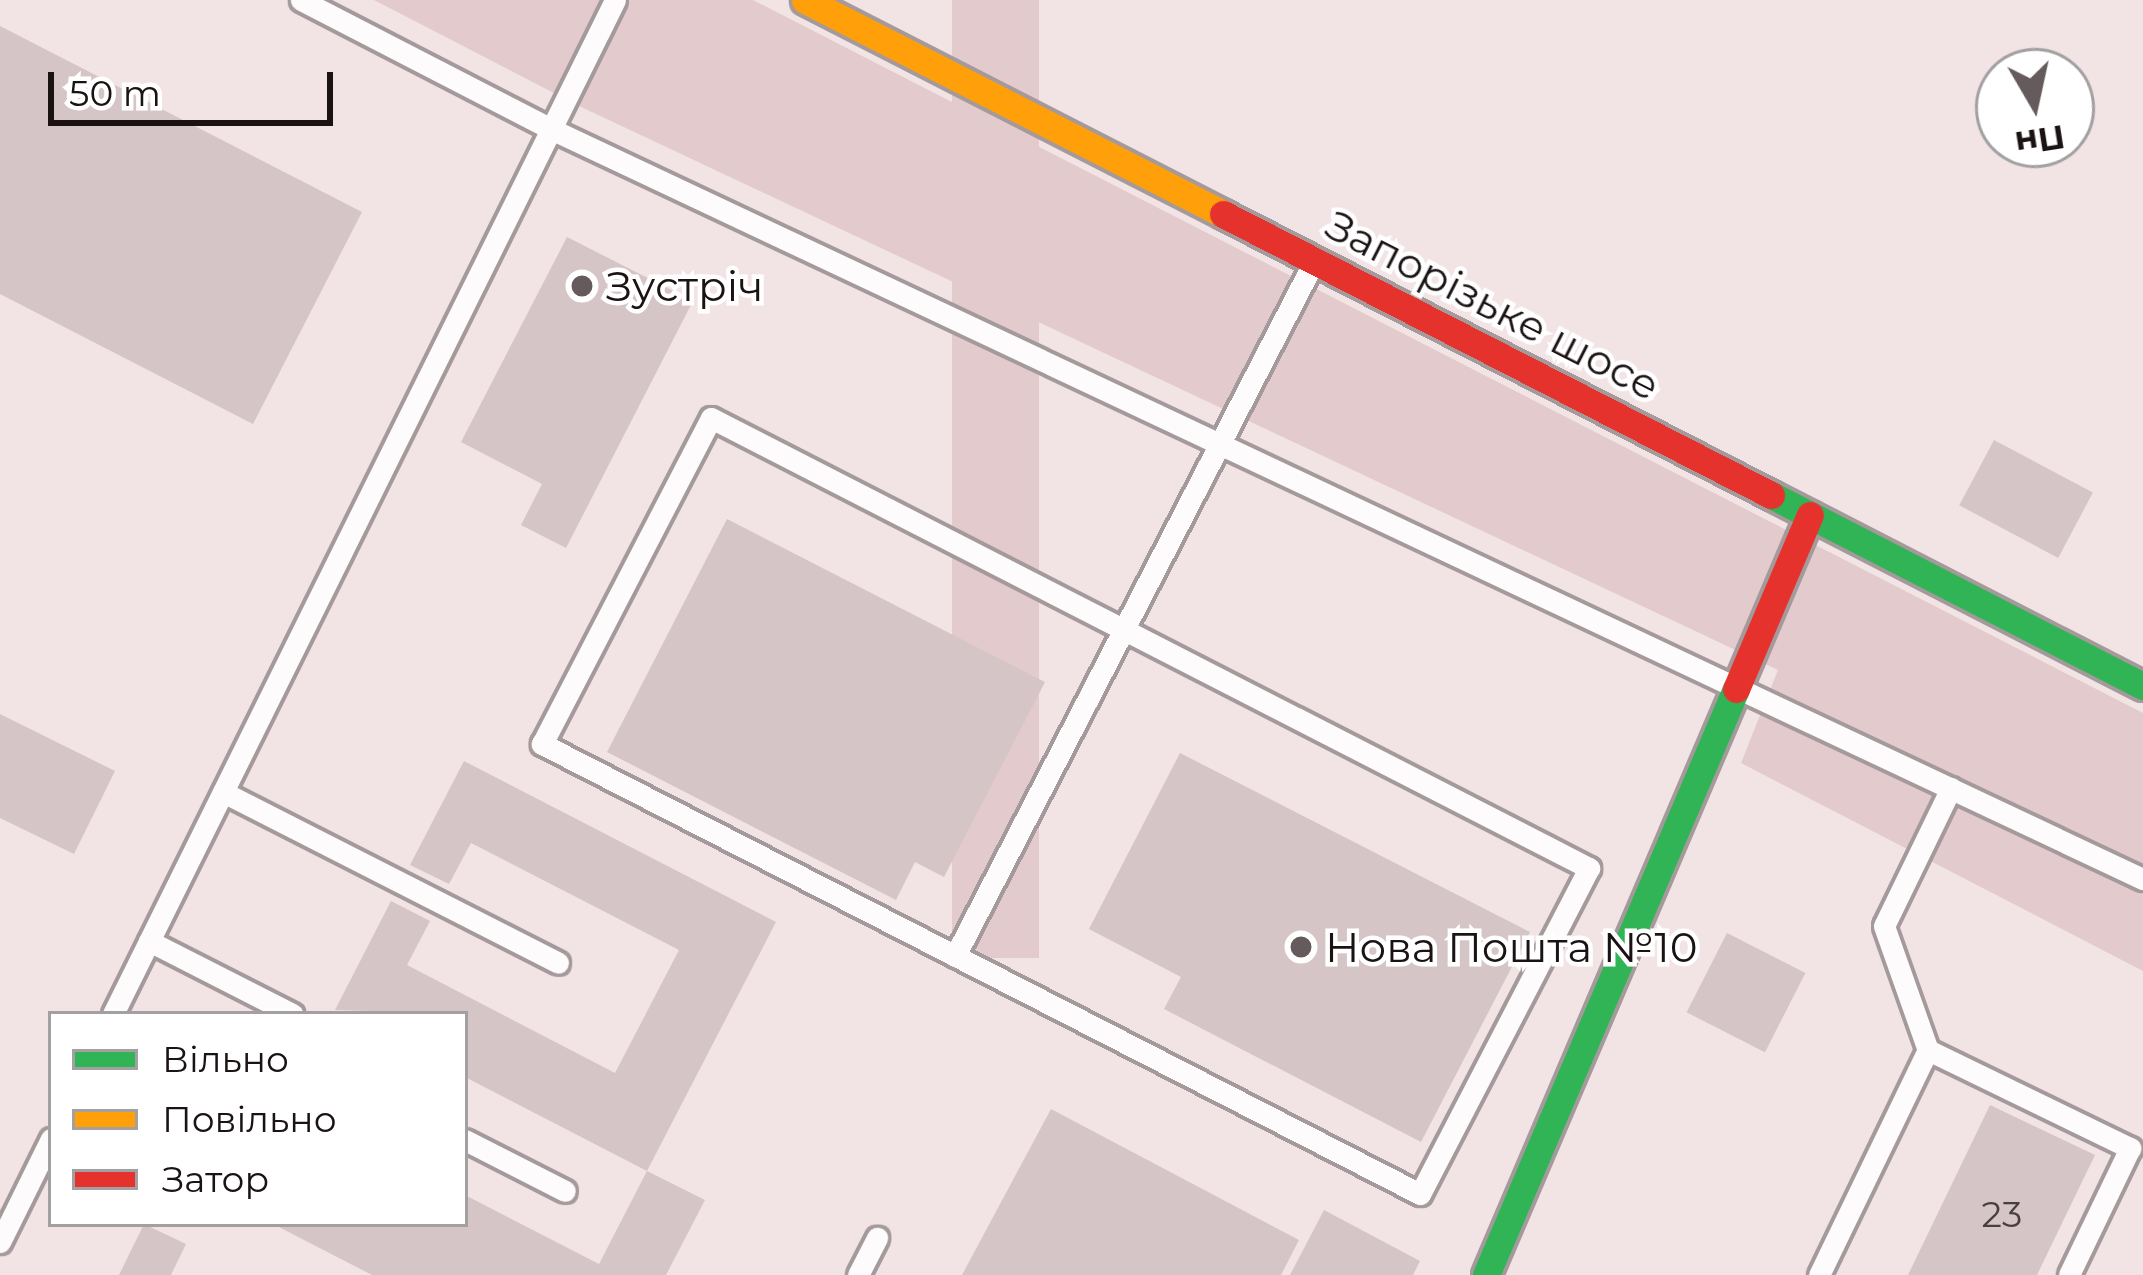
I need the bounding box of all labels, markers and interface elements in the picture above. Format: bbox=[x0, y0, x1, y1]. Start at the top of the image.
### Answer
scale bar bbox=[54, 48, 339, 122]
north arrow bbox=[1975, 48, 2095, 168]
text: 50 m bbox=[69, 71, 161, 115]
text: Пн bbox=[2012, 117, 2068, 164]
street label: Запорізьке шосе bbox=[1318, 199, 1668, 411]
place label: Зустріч bbox=[606, 261, 763, 311]
marker: Зустріч bbox=[569, 273, 595, 299]
place label: Нова Пошта №10 bbox=[1325, 922, 1697, 972]
marker: Нова Пошта №10 bbox=[1288, 934, 1314, 960]
legend bbox=[48, 1011, 468, 1227]
text: Вільно bbox=[162, 1037, 289, 1081]
text: Повільно bbox=[162, 1097, 337, 1141]
text: Затор bbox=[162, 1157, 269, 1201]
house number: 23 bbox=[1982, 1193, 2022, 1237]

